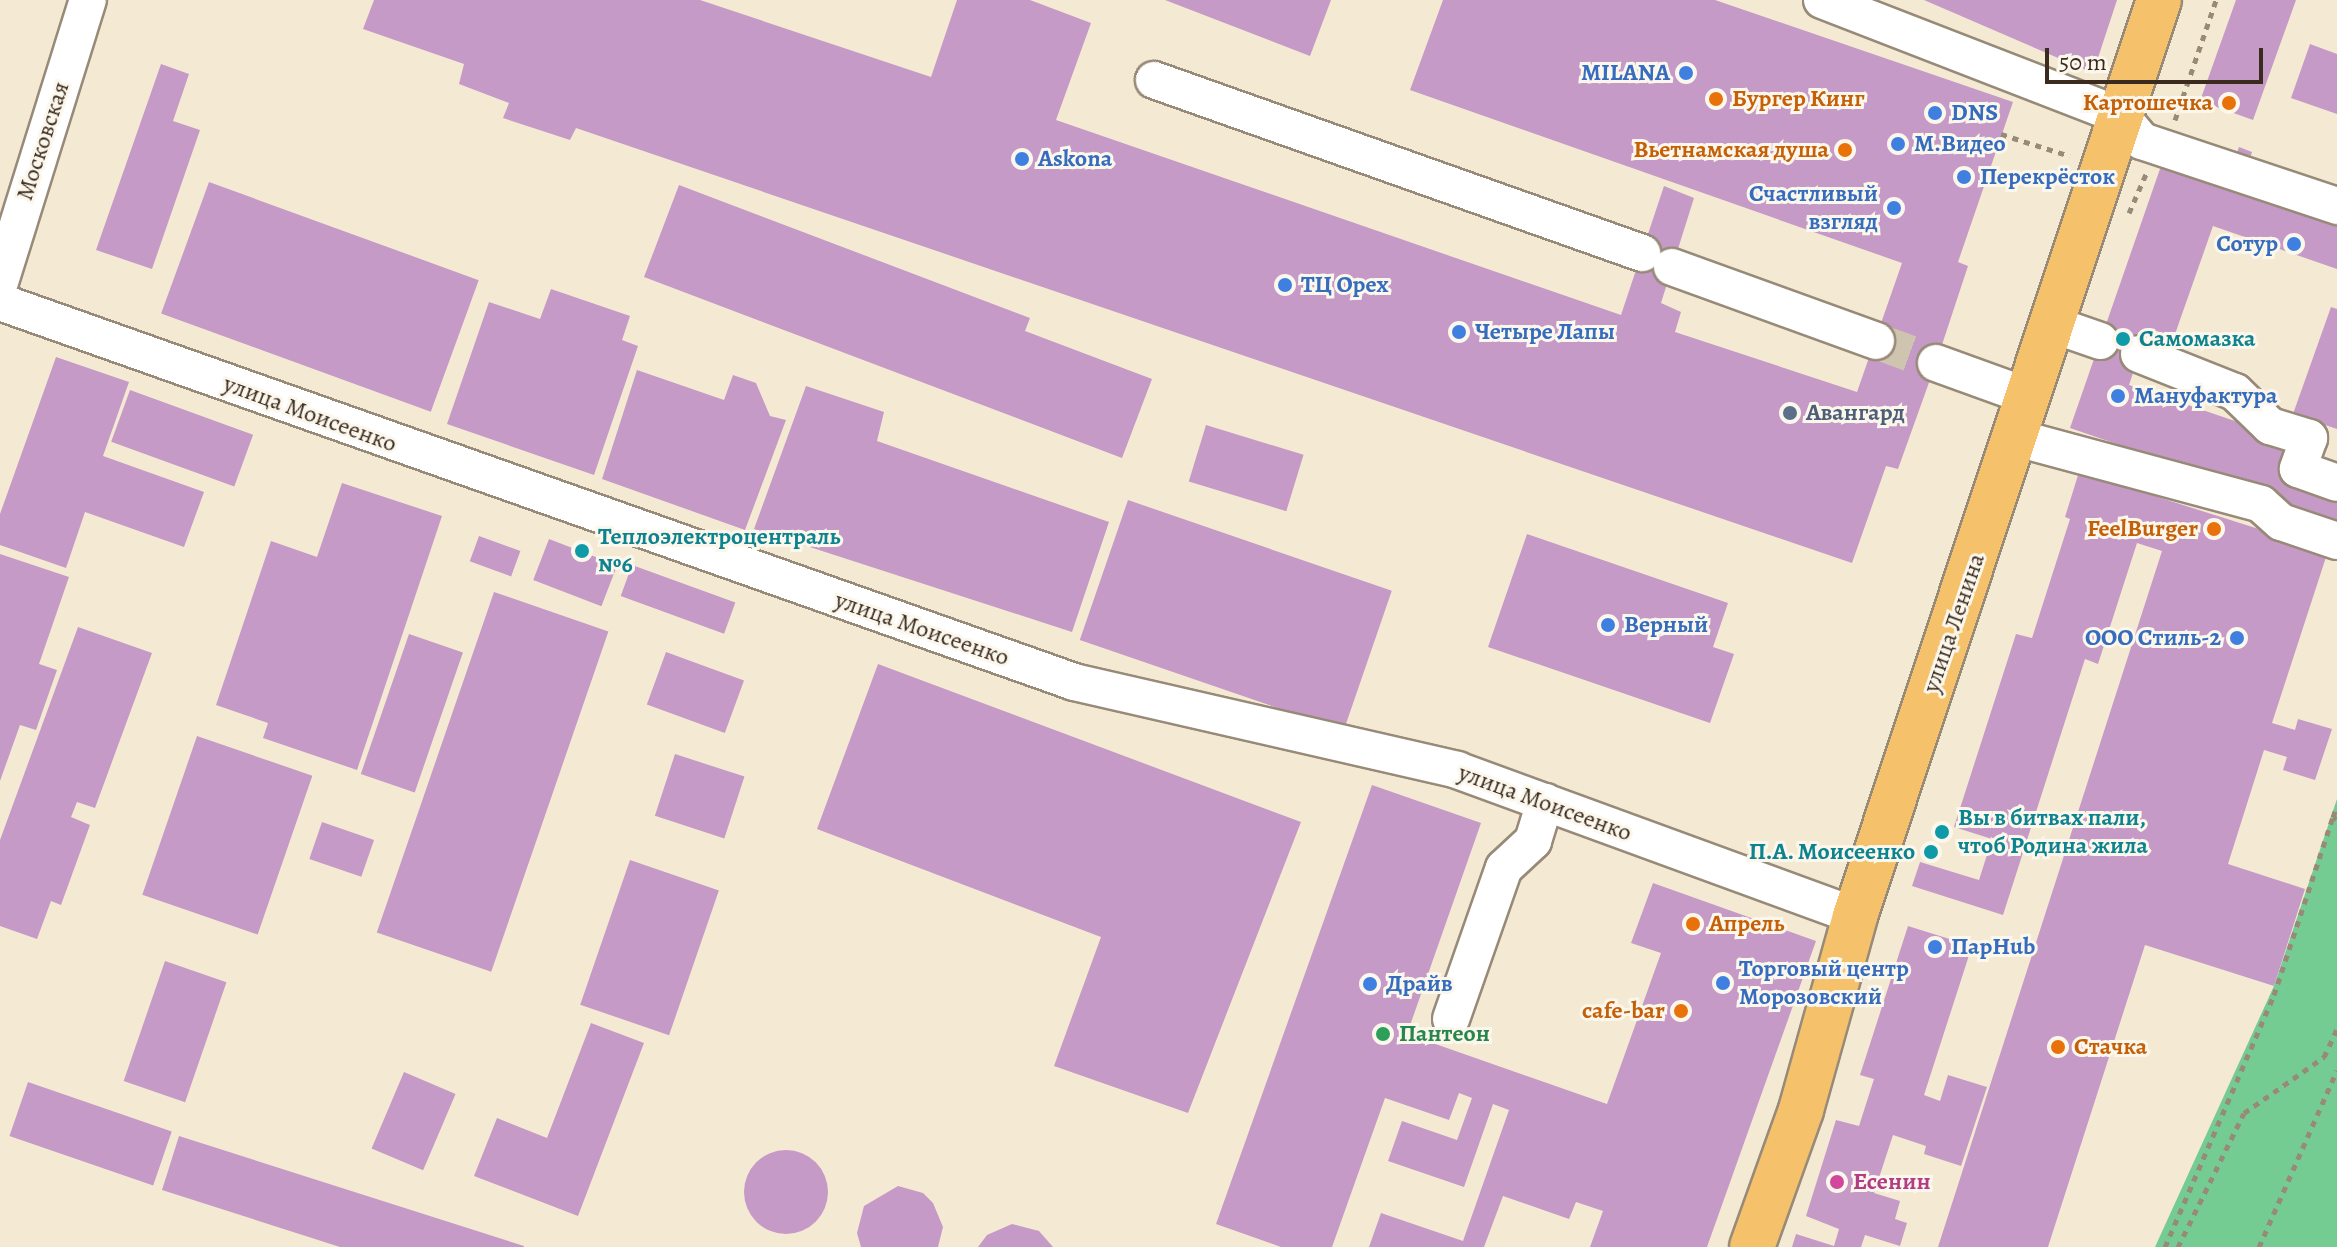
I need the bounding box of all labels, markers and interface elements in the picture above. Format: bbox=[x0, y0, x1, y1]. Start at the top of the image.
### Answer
scale bar bbox=[2049, 32, 2267, 82]
text: 50 m bbox=[2059, 46, 2107, 78]
place label: MILANA bbox=[1581, 59, 1670, 87]
marker: MILANA bbox=[1677, 64, 1695, 82]
street label: Московская bbox=[10, 78, 76, 204]
place label: Бургер Кинг bbox=[1732, 85, 1865, 113]
place label: Картошечка bbox=[2083, 89, 2213, 117]
marker: Бургер Кинг bbox=[1707, 90, 1725, 108]
marker: Картошечка bbox=[2220, 94, 2238, 112]
place label: DNS bbox=[1951, 99, 1998, 127]
marker: DNS bbox=[1926, 104, 1944, 122]
place label: М.Видео bbox=[1914, 130, 2006, 158]
marker: М.Видео bbox=[1889, 135, 1907, 153]
place label: Вьетнамская душа bbox=[1633, 136, 1829, 164]
marker: Вьетнамская душа bbox=[1836, 141, 1854, 159]
place label: Askona bbox=[1038, 145, 1112, 173]
marker: Askona bbox=[1013, 150, 1031, 168]
place label: Перекрёсток bbox=[1980, 163, 2115, 191]
marker: Перекрёсток bbox=[1955, 168, 1973, 186]
place label: Счастливый взгляд bbox=[1749, 180, 1878, 236]
marker: Счастливый взгляд bbox=[1885, 199, 1903, 217]
place label: Сотур bbox=[2216, 230, 2278, 258]
marker: Сотур bbox=[2285, 235, 2303, 253]
place label: ТЦ Орех bbox=[1301, 271, 1389, 299]
marker: ТЦ Орех bbox=[1276, 276, 1294, 294]
place label: Четыре Лапы bbox=[1475, 318, 1615, 346]
marker: Четыре Лапы bbox=[1450, 323, 1468, 341]
place label: Самомазка bbox=[2139, 325, 2255, 353]
marker: Самомазка bbox=[2114, 330, 2132, 348]
street label: улица Моисеенко bbox=[220, 369, 400, 459]
place label: Мануфактура bbox=[2134, 382, 2277, 410]
marker: Мануфактура bbox=[2109, 387, 2127, 405]
place label: Авангард bbox=[1806, 399, 1905, 427]
marker: Авангард bbox=[1781, 404, 1799, 422]
place label: FeelBurger bbox=[2087, 515, 2198, 543]
marker: FeelBurger bbox=[2205, 520, 2223, 538]
place label: Теплоэлектроцентраль №6 bbox=[598, 523, 841, 579]
marker: Теплоэлектроцентраль №6 bbox=[573, 542, 591, 560]
street label: улица Ленина bbox=[1917, 550, 1991, 696]
street label: улица Моисеенко bbox=[831, 586, 1013, 672]
place label: Верный bbox=[1624, 611, 1708, 639]
marker: Верный bbox=[1599, 616, 1617, 634]
place label: ООО Стиль-2 bbox=[2085, 624, 2221, 652]
marker: ООО Стиль-2 bbox=[2228, 629, 2246, 647]
street label: улица Моисеенко bbox=[1455, 758, 1635, 848]
place label: Вы в битвах пали, чтоб Родина жила bbox=[1958, 804, 2148, 860]
marker: Вы в битвах пали, чтоб Родина жила bbox=[1933, 823, 1951, 841]
place label: П.А. Моисеенко bbox=[1748, 838, 1915, 866]
marker: П.А. Моисеенко bbox=[1922, 843, 1940, 861]
place label: Апрель bbox=[1709, 910, 1785, 938]
marker: Апрель bbox=[1684, 915, 1702, 933]
place label: ПарHub bbox=[1951, 933, 2035, 961]
marker: ПарHub bbox=[1926, 938, 1944, 956]
place label: Торговый центр Морозовский bbox=[1739, 955, 1909, 1011]
place label: Драйв bbox=[1386, 970, 1453, 998]
marker: Торговый центр Морозовский bbox=[1714, 974, 1732, 992]
marker: Драйв bbox=[1361, 975, 1379, 993]
place label: cafe-bar bbox=[1582, 997, 1665, 1025]
marker: cafe-bar bbox=[1672, 1002, 1690, 1020]
place label: Пантеон bbox=[1399, 1020, 1490, 1048]
marker: Пантеон bbox=[1374, 1025, 1392, 1043]
place label: Стачка bbox=[2074, 1033, 2147, 1061]
marker: Стачка bbox=[2049, 1038, 2067, 1056]
place label: Есенин bbox=[1853, 1168, 1931, 1196]
marker: Есенин bbox=[1828, 1173, 1846, 1191]

